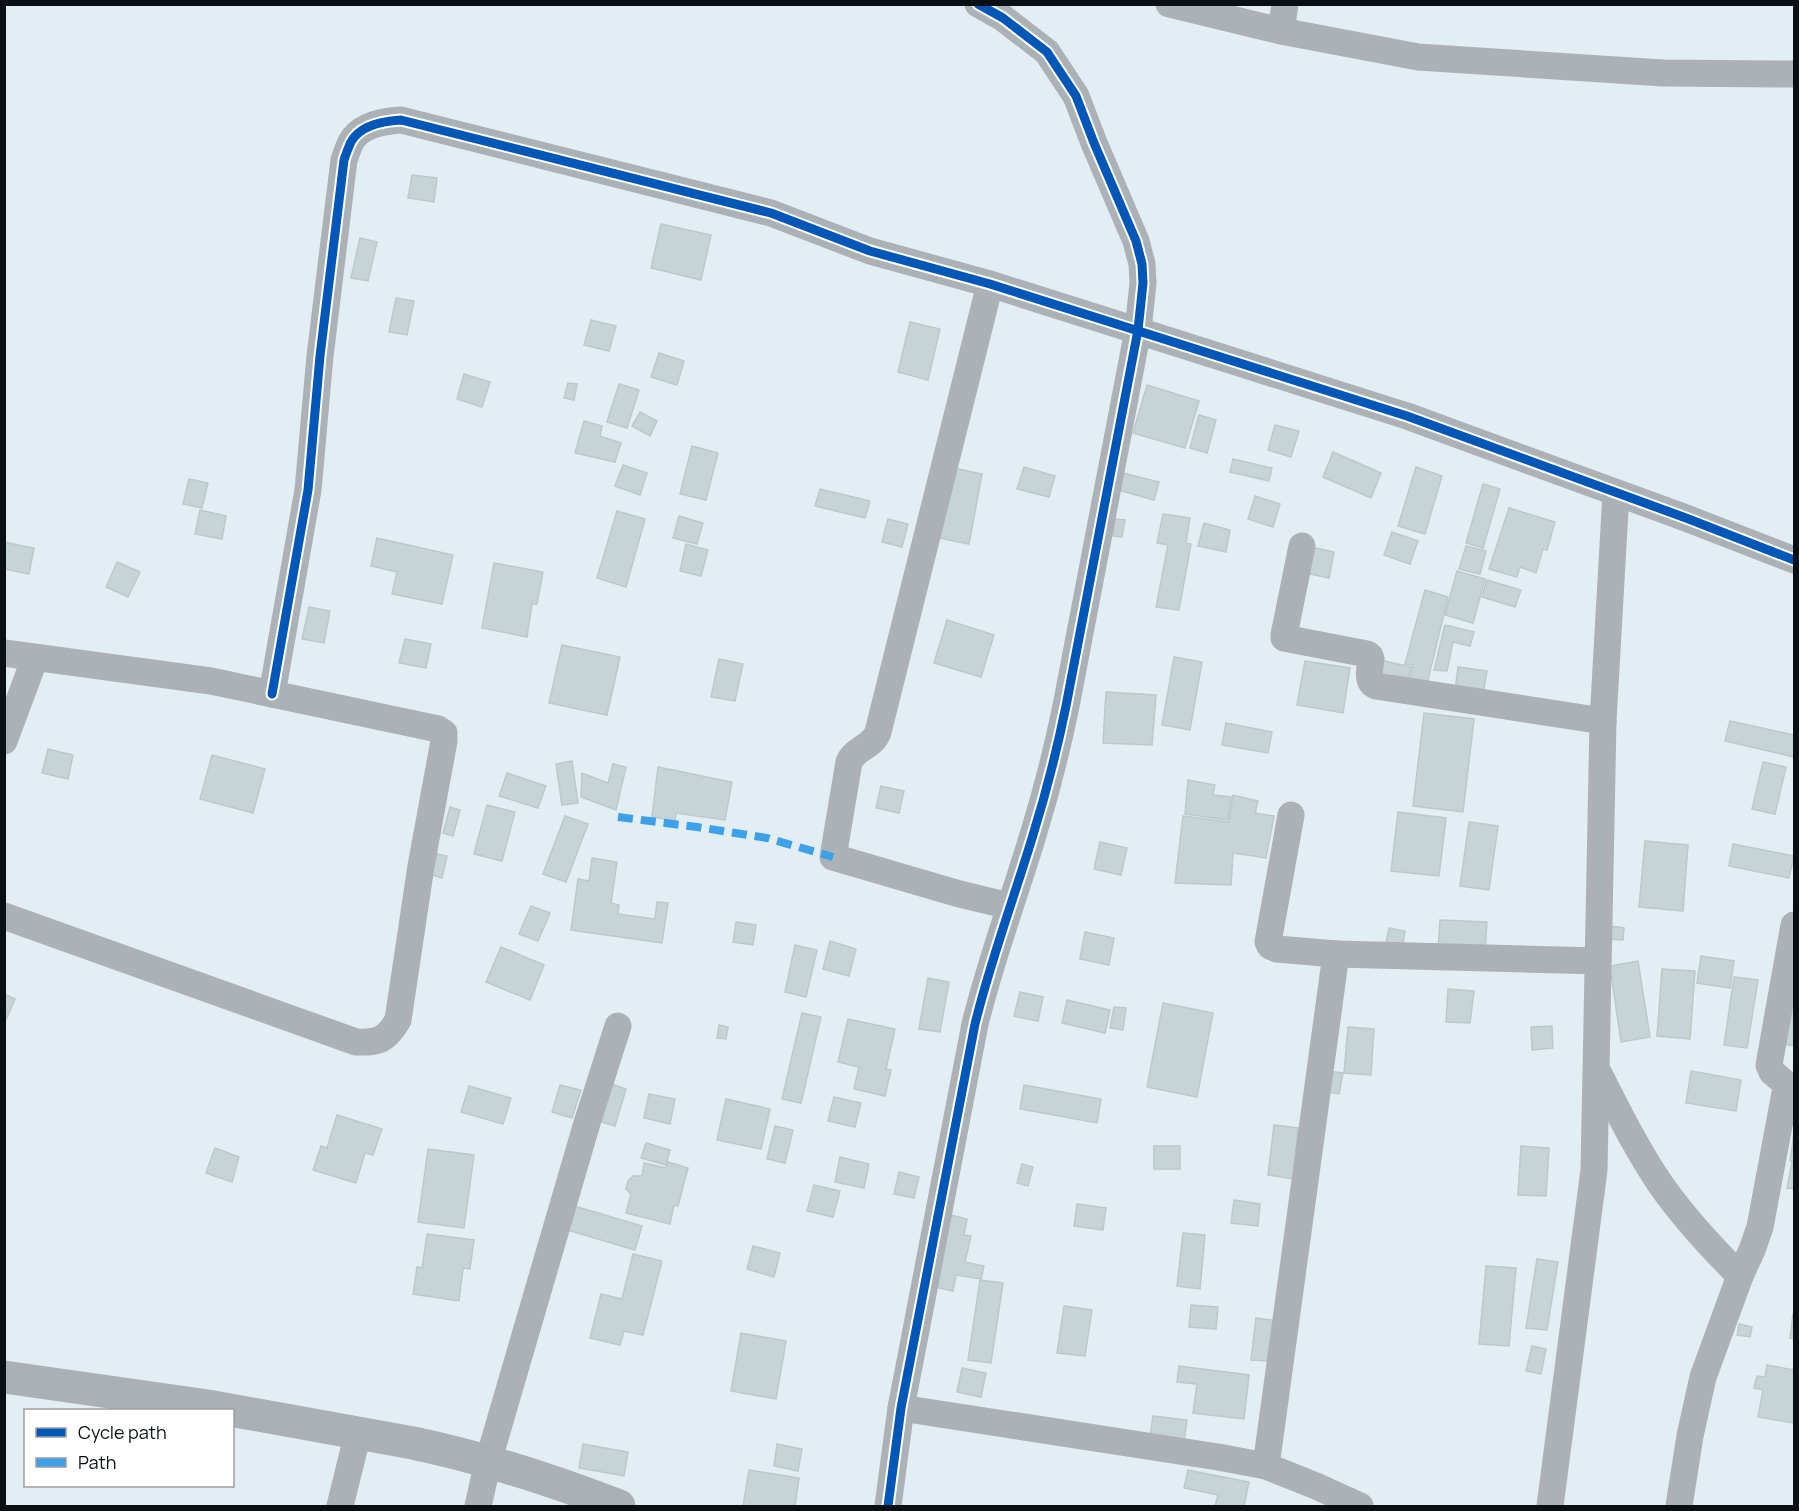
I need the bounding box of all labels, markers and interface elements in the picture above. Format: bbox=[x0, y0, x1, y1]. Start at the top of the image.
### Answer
legend bbox=[24, 1409, 234, 1487]
text: Cycle path bbox=[78, 1420, 167, 1444]
text: Path bbox=[78, 1450, 116, 1474]

